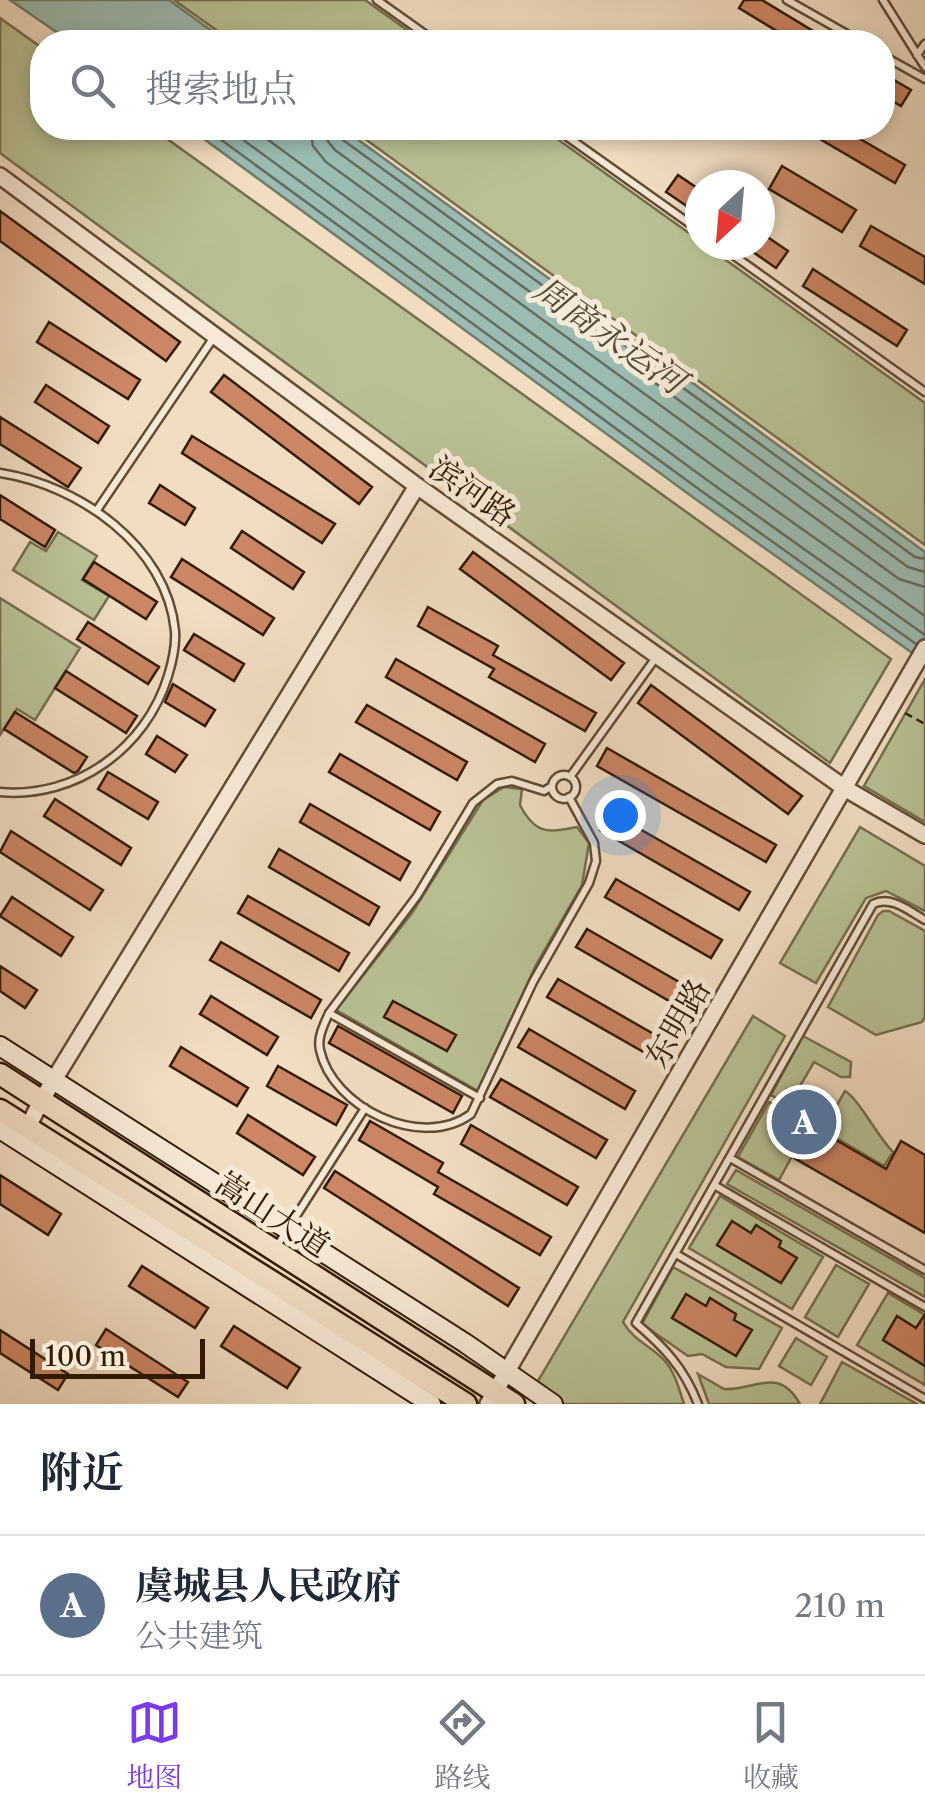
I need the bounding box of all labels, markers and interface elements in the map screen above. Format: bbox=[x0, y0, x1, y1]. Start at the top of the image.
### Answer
search box bbox=[30, 30, 895, 140]
icon: search bbox=[65, 58, 120, 113]
text: 搜索地点 bbox=[145, 65, 297, 112]
north arrow bbox=[685, 170, 775, 260]
water label: 周商永运河 bbox=[526, 267, 699, 406]
street label: 滨河路 bbox=[422, 447, 524, 535]
your location bbox=[595, 790, 646, 841]
street label: 东明路 bbox=[636, 972, 718, 1074]
pin: A bbox=[772, 1084, 836, 1160]
street label: 嵩山大道 bbox=[209, 1163, 337, 1265]
scale bar bbox=[30, 1334, 205, 1378]
text: 100 m bbox=[45, 1339, 126, 1373]
text: 附近 bbox=[40, 1446, 124, 1498]
text: 虞城县人民政府 bbox=[135, 1562, 401, 1609]
text: A bbox=[60, 1586, 85, 1625]
text: 210 m bbox=[795, 1586, 885, 1625]
text: 公共建筑 bbox=[135, 1616, 263, 1655]
tab: 地图 bbox=[126, 1695, 182, 1795]
tab: 路线 bbox=[434, 1695, 491, 1795]
tab: 收藏 bbox=[743, 1695, 799, 1795]

